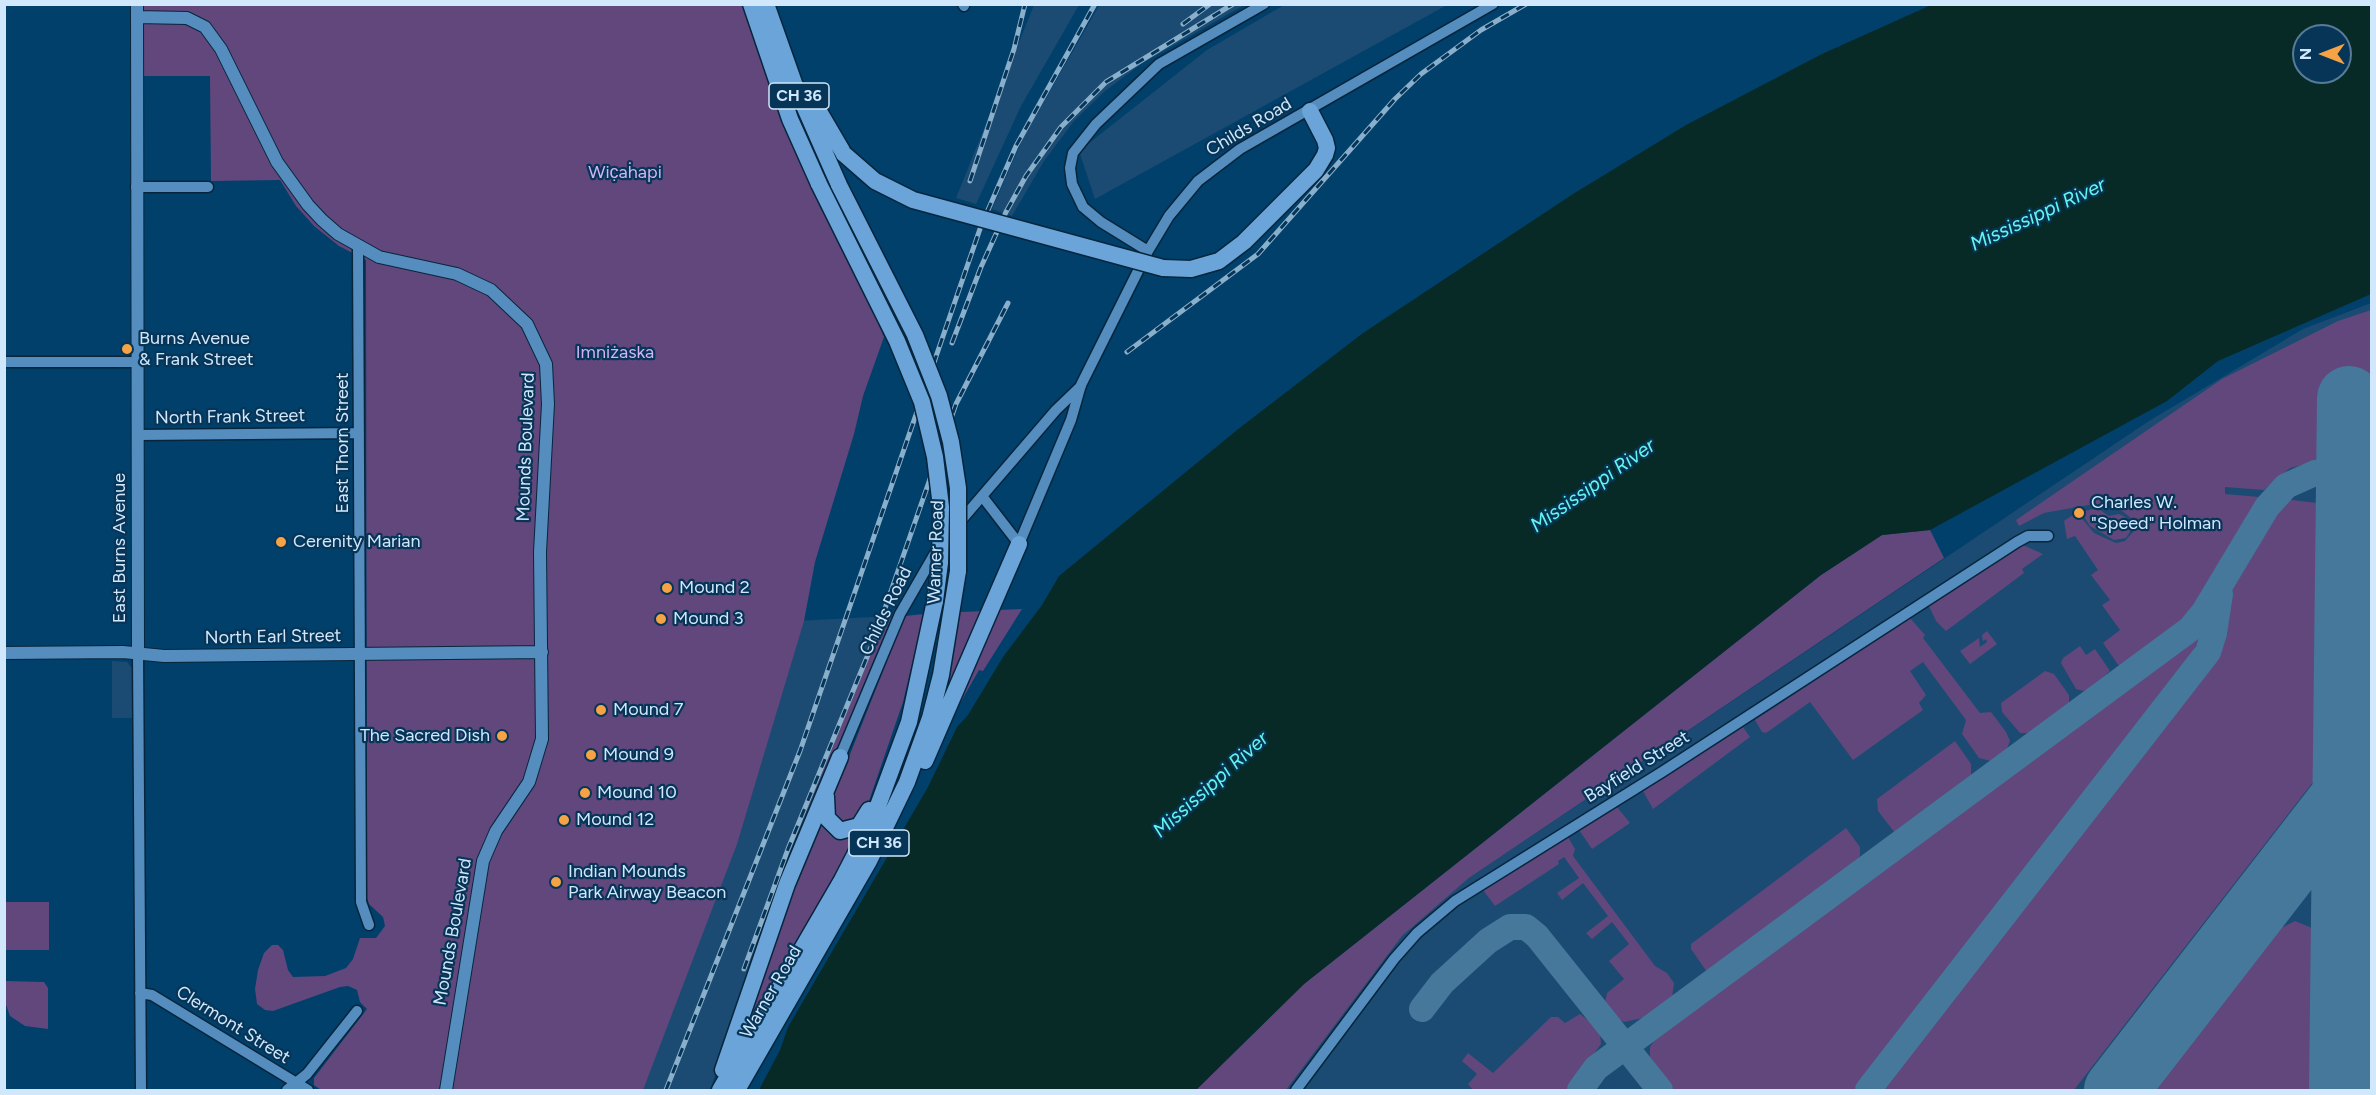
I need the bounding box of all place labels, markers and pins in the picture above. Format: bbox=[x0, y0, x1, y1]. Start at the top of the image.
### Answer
place label: Burns Avenue & Frank Street bbox=[139, 328, 254, 370]
marker: Burns Avenue & Frank Street bbox=[120, 342, 134, 356]
place label: Charles W. "Speed" Holman bbox=[2091, 492, 2221, 534]
marker: Charles W. "Speed" Holman bbox=[2072, 506, 2086, 520]
place label: Cerenity Marian bbox=[293, 531, 421, 553]
marker: Cerenity Marian bbox=[274, 535, 288, 549]
place label: Mound 2 bbox=[679, 577, 750, 599]
marker: Mound 2 bbox=[660, 581, 674, 595]
place label: Mound 3 bbox=[673, 608, 744, 630]
marker: Mound 3 bbox=[654, 612, 668, 626]
place label: Mound 7 bbox=[613, 699, 683, 721]
marker: Mound 7 bbox=[594, 703, 608, 717]
place label: The Sacred Dish bbox=[360, 725, 490, 747]
marker: The Sacred Dish bbox=[495, 729, 509, 743]
place label: Mound 9 bbox=[603, 744, 674, 766]
marker: Mound 9 bbox=[584, 748, 598, 762]
place label: Mound 10 bbox=[597, 782, 677, 804]
marker: Mound 10 bbox=[578, 786, 592, 800]
place label: Mound 12 bbox=[576, 809, 654, 831]
marker: Mound 12 bbox=[557, 813, 571, 827]
place label: Indian Mounds Park Airway Beacon bbox=[568, 861, 726, 904]
marker: Indian Mounds Park Airway Beacon bbox=[549, 875, 563, 889]

